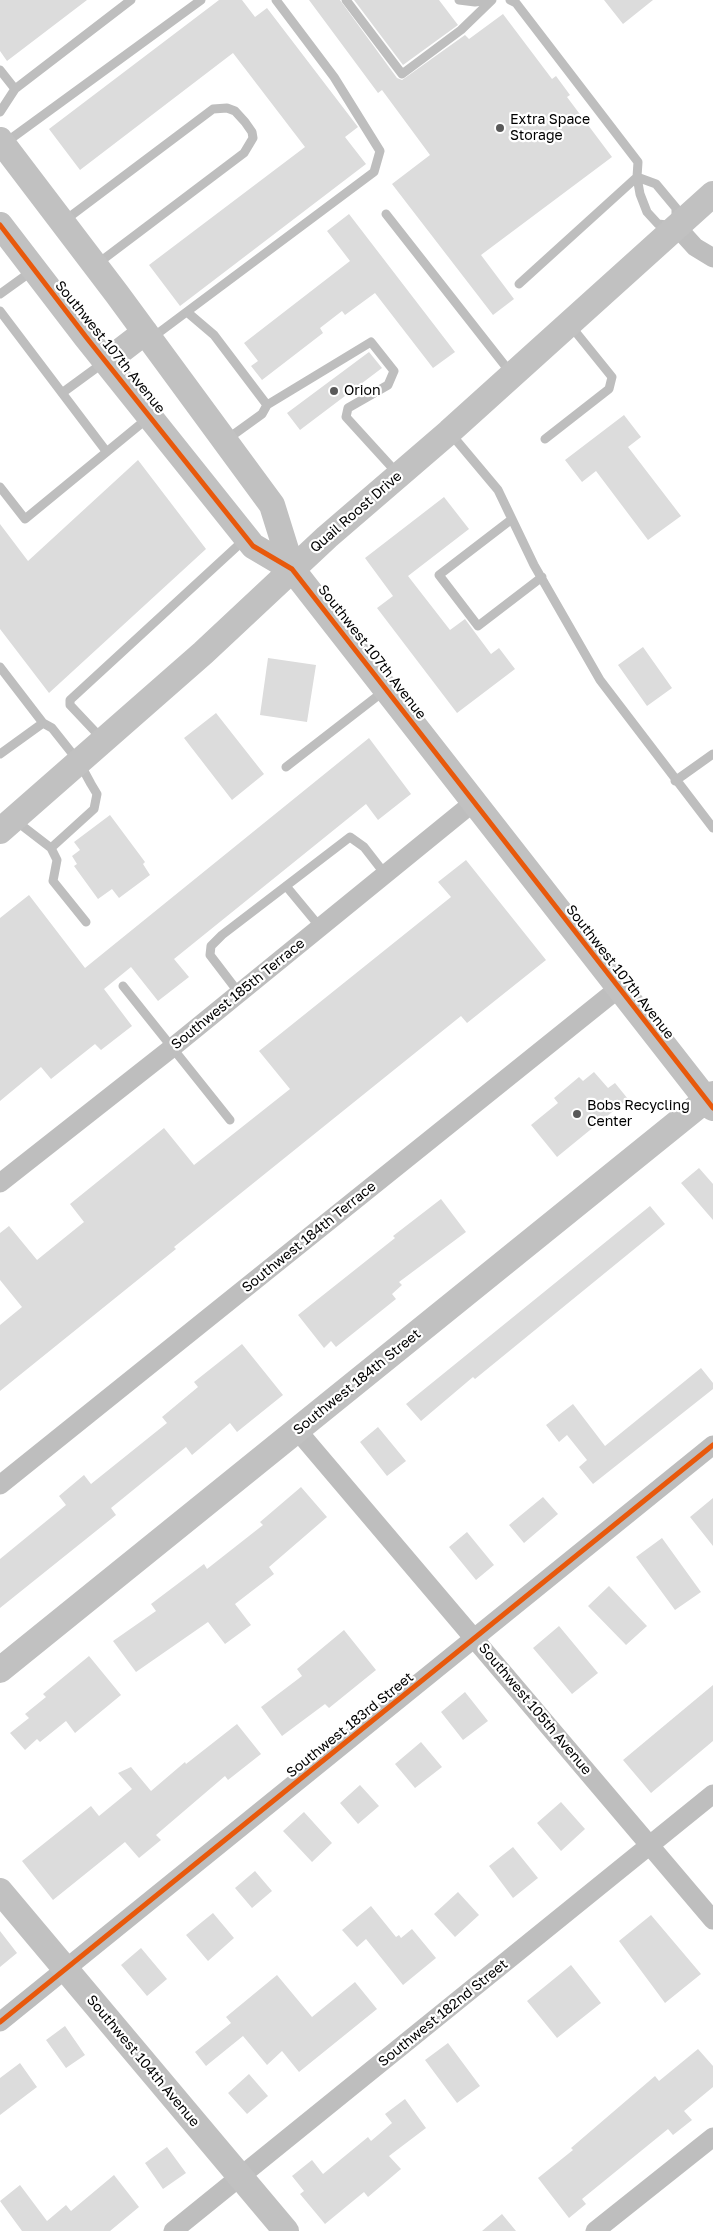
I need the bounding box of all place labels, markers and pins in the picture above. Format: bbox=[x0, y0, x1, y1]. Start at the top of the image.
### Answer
place label: Extra Space Storage bbox=[510, 112, 590, 144]
marker: Extra Space Storage bbox=[494, 122, 506, 134]
place label: Orion bbox=[344, 383, 381, 399]
marker: Orion bbox=[328, 385, 340, 397]
place label: Bobs Recycling Center bbox=[587, 1098, 690, 1130]
marker: Bobs Recycling Center bbox=[571, 1108, 583, 1120]

